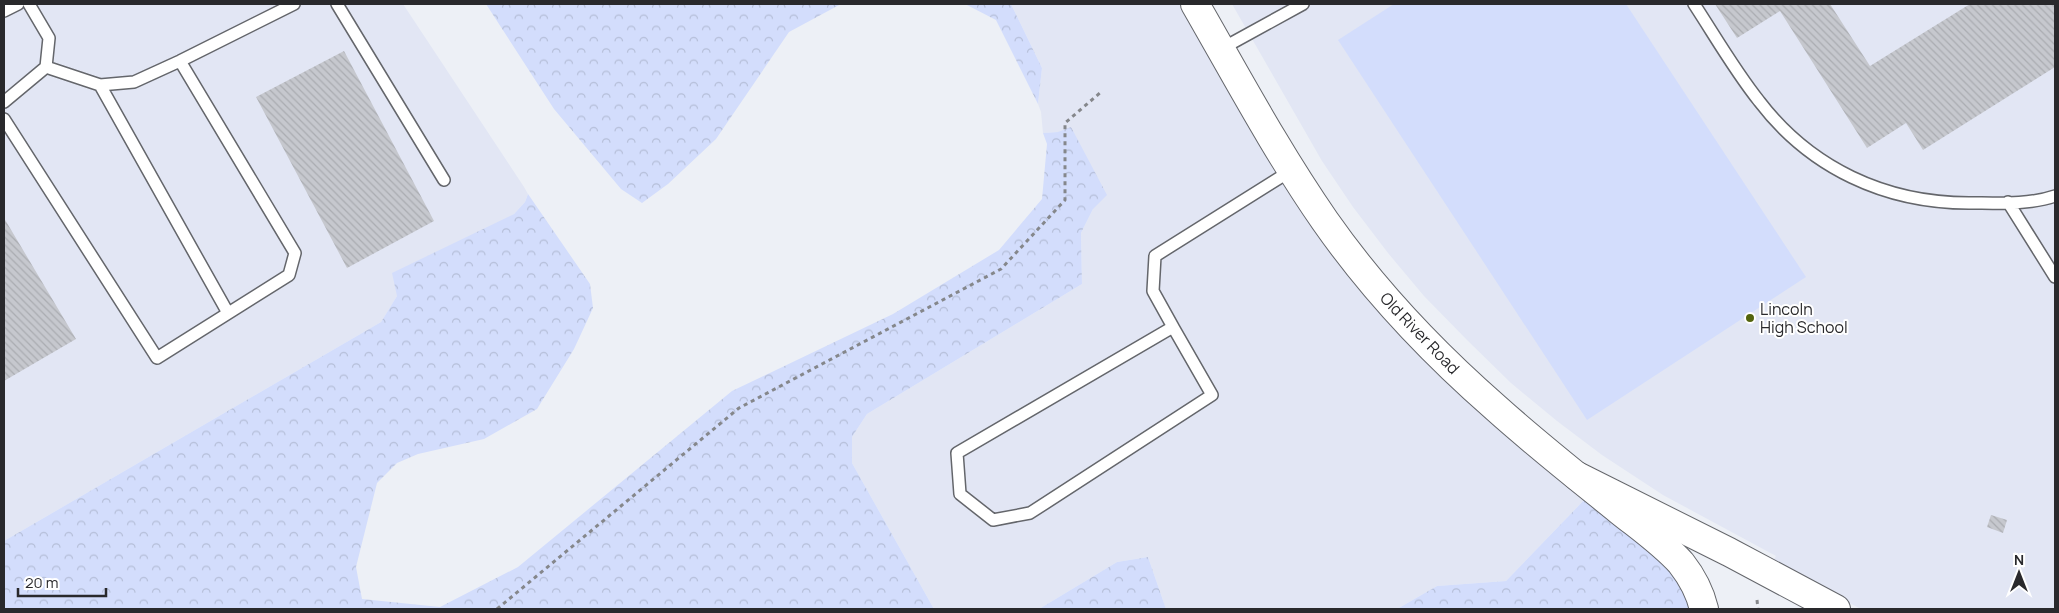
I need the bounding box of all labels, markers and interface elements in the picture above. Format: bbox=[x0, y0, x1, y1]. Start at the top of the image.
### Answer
street label: Old River Road bbox=[1375, 287, 1465, 379]
place label: Lincoln High School bbox=[1760, 298, 1848, 338]
marker: Lincoln High School bbox=[1744, 312, 1756, 324]
north arrow bbox=[1994, 548, 2044, 598]
text: N bbox=[2014, 550, 2024, 569]
scale bar bbox=[18, 566, 105, 598]
text: 20 m bbox=[25, 572, 58, 593]

